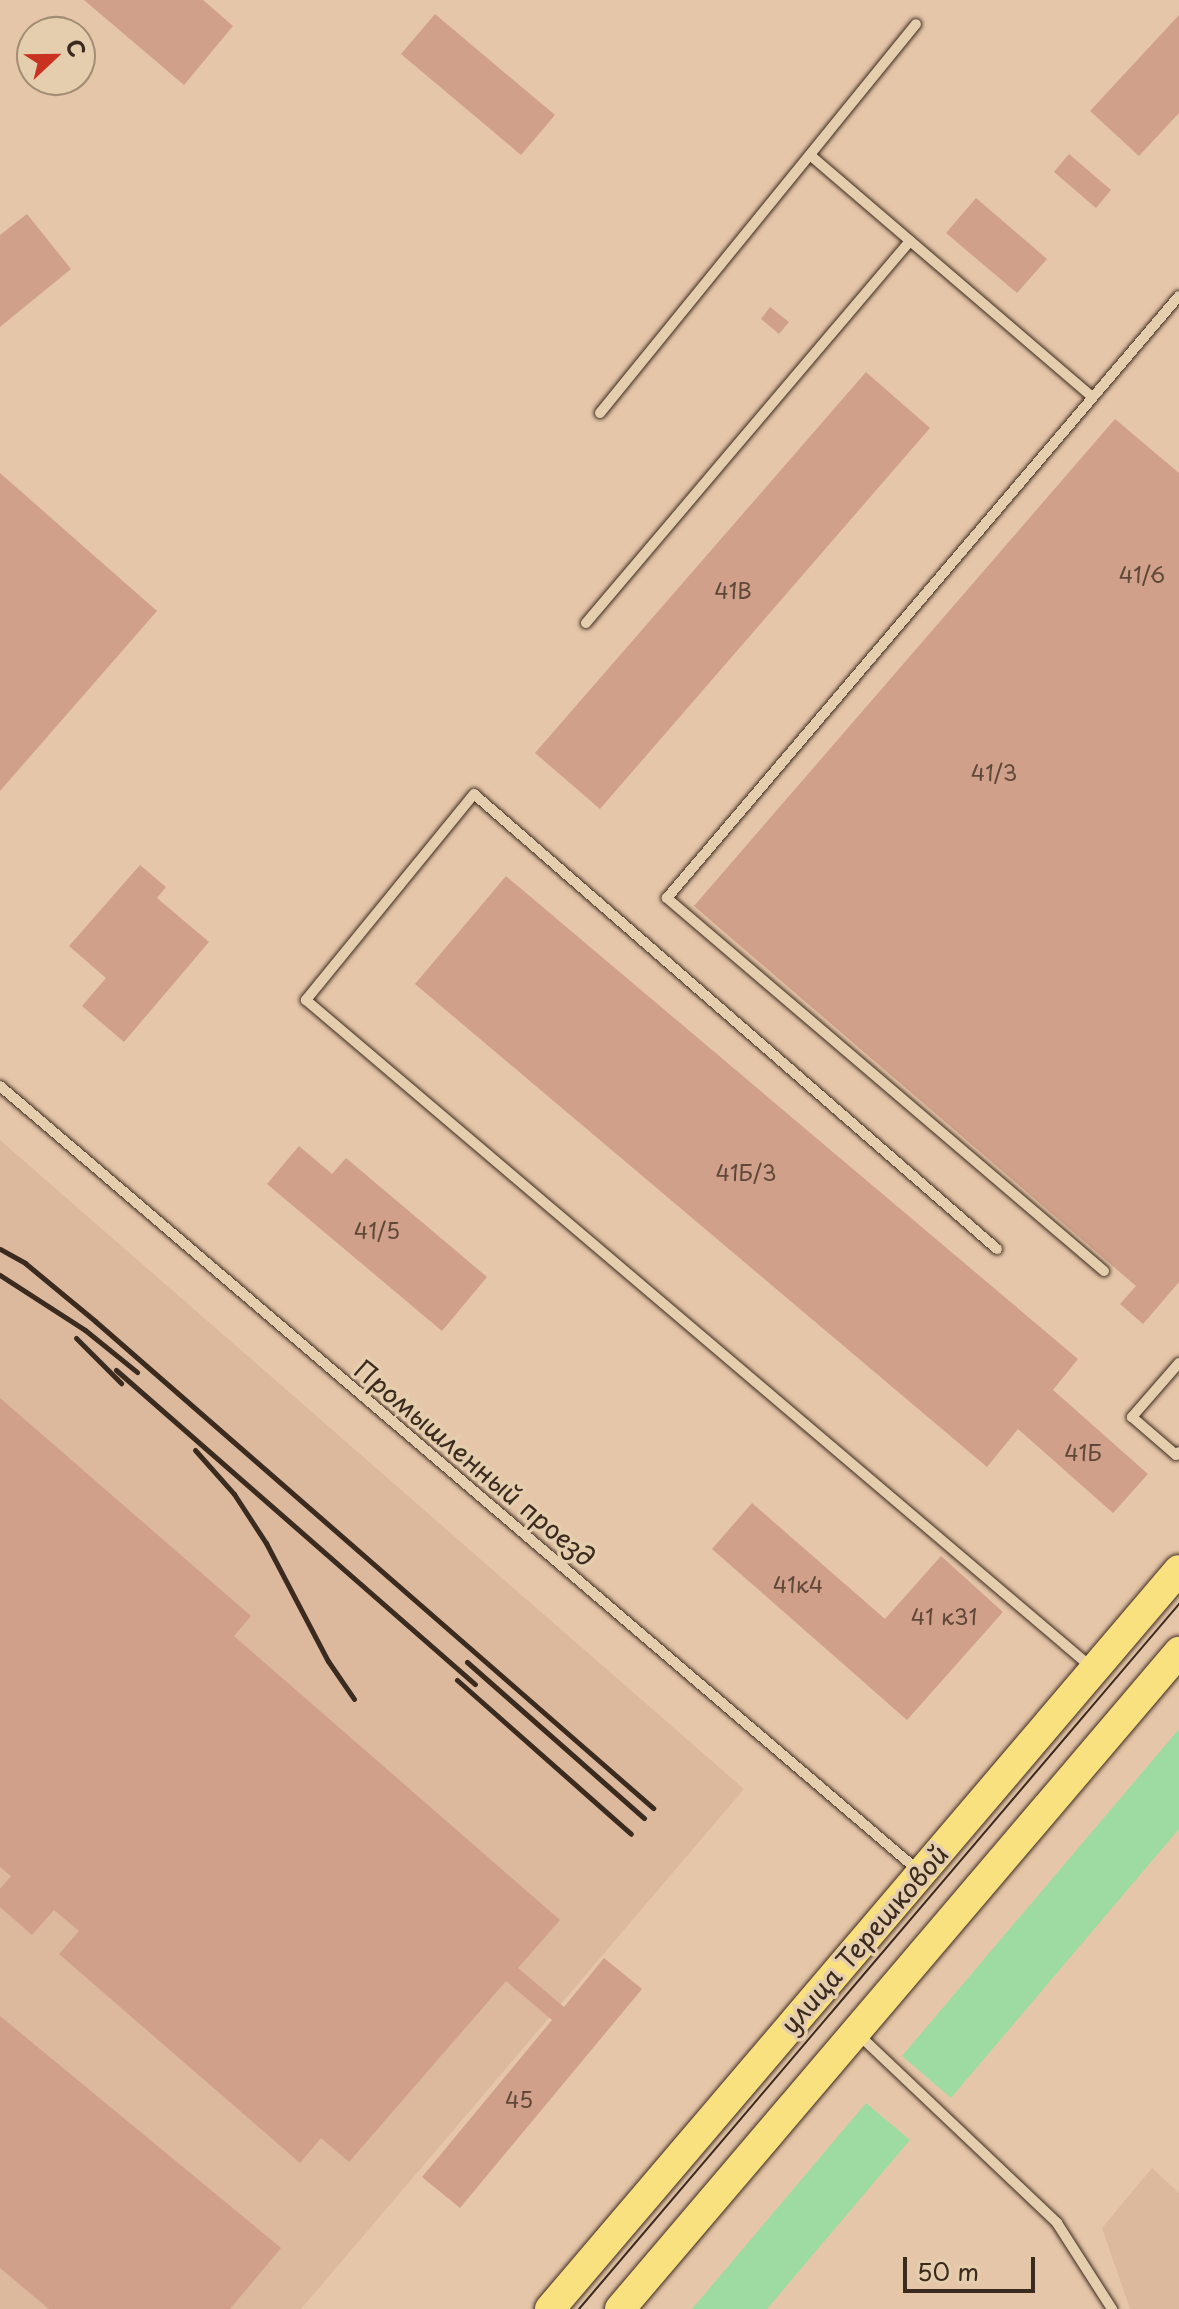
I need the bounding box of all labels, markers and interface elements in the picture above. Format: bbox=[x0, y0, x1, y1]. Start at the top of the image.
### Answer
north arrow bbox=[16, 16, 96, 96]
text: С bbox=[58, 34, 95, 61]
house number: 41/6 bbox=[1119, 561, 1165, 587]
house number: 41В bbox=[714, 577, 752, 603]
house number: 41/3 bbox=[971, 759, 1017, 785]
house number: 41Б/3 bbox=[716, 1159, 776, 1185]
house number: 41/5 bbox=[354, 1217, 400, 1243]
street label: Промышленный проезд bbox=[349, 1353, 601, 1573]
house number: 41Б bbox=[1064, 1439, 1102, 1465]
house number: 41к4 bbox=[773, 1571, 823, 1597]
house number: 41 к31 bbox=[911, 1603, 977, 1629]
street label: улица Терешковой bbox=[773, 1838, 955, 2040]
house number: 45 bbox=[505, 2086, 533, 2112]
scale bar bbox=[907, 2241, 1039, 2291]
text: 50 m bbox=[917, 2253, 979, 2289]

